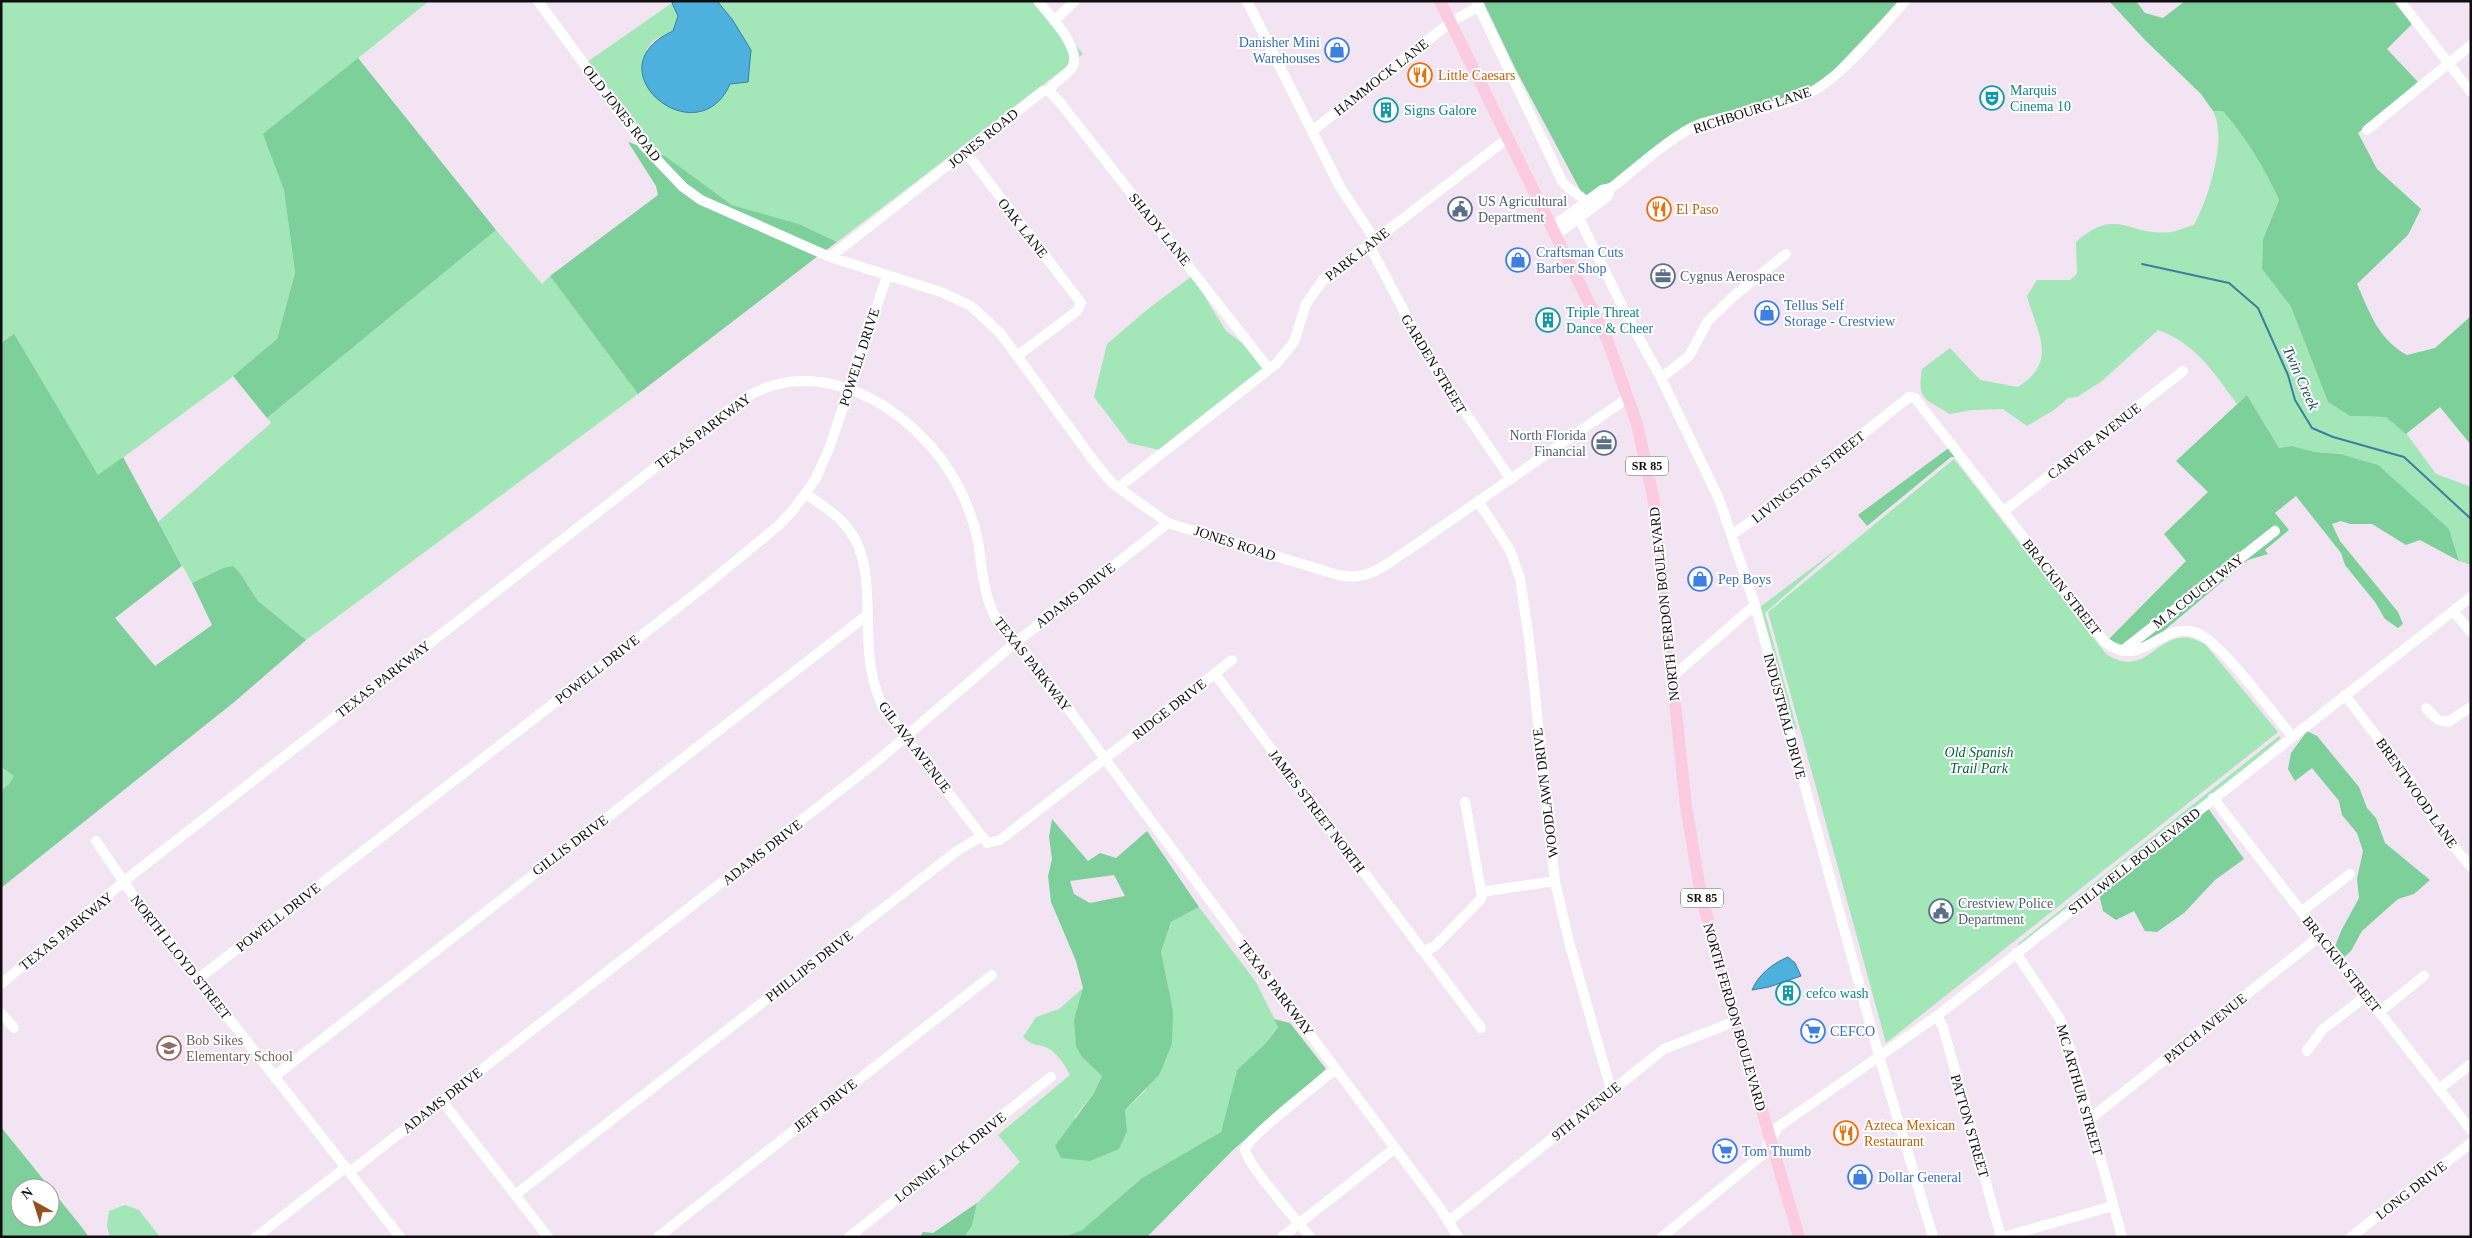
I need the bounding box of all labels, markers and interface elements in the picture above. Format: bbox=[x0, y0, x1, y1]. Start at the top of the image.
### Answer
place label: Danisher Mini Warehouses bbox=[1239, 35, 1320, 66]
street label: HAMMOCK LANE bbox=[1331, 36, 1431, 119]
shop icon: Danisher Mini Warehouses bbox=[1324, 37, 1350, 63]
street label: OLD JONES ROAD bbox=[580, 62, 664, 164]
restaurant icon: Little Caesars bbox=[1407, 62, 1433, 88]
place label: Little Caesars bbox=[1438, 68, 1515, 83]
place label: Marquis Cinema 10 bbox=[2010, 83, 2071, 114]
street label: RICHBOURG LANE bbox=[1691, 84, 1813, 137]
theatre icon: Marquis Cinema 10 bbox=[1979, 85, 2005, 111]
building icon: Signs Galore bbox=[1373, 97, 1399, 123]
place label: Signs Galore bbox=[1404, 103, 1477, 118]
street label: JONES ROAD bbox=[945, 106, 1021, 171]
street label: SHADY LANE bbox=[1126, 190, 1193, 268]
place label: US Agricultural Department bbox=[1478, 194, 1567, 225]
street label: OAK LANE bbox=[995, 196, 1050, 261]
public building icon: US Agricultural Department bbox=[1447, 196, 1473, 222]
restaurant icon: El Paso bbox=[1646, 196, 1672, 222]
place label: El Paso bbox=[1676, 202, 1718, 217]
street label: PARK LANE bbox=[1322, 225, 1392, 284]
place label: Craftsman Cuts Barber Shop bbox=[1536, 245, 1624, 276]
shop icon: Craftsman Cuts Barber Shop bbox=[1505, 247, 1531, 273]
office icon: Cygnus Aerospace bbox=[1650, 263, 1676, 289]
place label: Cygnus Aerospace bbox=[1680, 269, 1785, 284]
place label: Tellus Self Storage - Crestview bbox=[1784, 298, 1896, 329]
shop icon: Tellus Self Storage - Crestview bbox=[1754, 300, 1780, 326]
place label: Triple Threat Dance & Cheer bbox=[1566, 305, 1653, 336]
street label: POWELL DRIVE bbox=[837, 306, 882, 408]
building icon: Triple Threat Dance & Cheer bbox=[1535, 307, 1561, 333]
street label: GARDEN STREET bbox=[1398, 312, 1469, 417]
water label: Twin Creek bbox=[2280, 344, 2322, 413]
street label: TEXAS PARKWAY bbox=[653, 391, 754, 472]
street label: CARVER AVENUE bbox=[2045, 400, 2144, 482]
place label: North Florida Financial bbox=[1509, 428, 1587, 459]
street label: LIVINGSTON STREET bbox=[1749, 428, 1868, 526]
office icon: North Florida Financial bbox=[1591, 430, 1617, 456]
road number: SR 85 bbox=[1626, 456, 1668, 476]
street label: NORTH FERDON BOULEVARD bbox=[1647, 506, 1682, 702]
street label: JONES ROAD bbox=[1192, 523, 1278, 564]
street label: BRACKIN STREET bbox=[2019, 536, 2104, 639]
street label: M A COUCH WAY bbox=[2150, 551, 2247, 631]
street label: ADAMS DRIVE bbox=[1033, 560, 1118, 631]
shop icon: Pep Boys bbox=[1687, 566, 1713, 592]
place label: Pep Boys bbox=[1718, 572, 1771, 587]
street label: TEXAS PARKWAY bbox=[991, 614, 1074, 714]
street label: POWELL DRIVE bbox=[552, 632, 642, 707]
street label: TEXAS PARKWAY bbox=[333, 638, 433, 721]
street label: INDUSTRIAL DRIVE bbox=[1760, 652, 1809, 781]
street label: RIDGE DRIVE bbox=[1130, 676, 1209, 743]
street label: GIL AVA AVENUE bbox=[876, 699, 954, 796]
street label: WOODLAWN DRIVE bbox=[1530, 727, 1561, 859]
street label: BRENTWOOD LANE bbox=[2373, 736, 2460, 851]
park label: Old Spanish Trail Park bbox=[1945, 745, 2013, 776]
street label: JAMES STREET NORTH bbox=[1266, 747, 1368, 876]
street label: STILLWELL BOULEVARD bbox=[2065, 805, 2203, 918]
street label: GILLIS DRIVE bbox=[530, 812, 611, 879]
street label: ADAMS DRIVE bbox=[720, 817, 805, 888]
street label: POWELL DRIVE bbox=[233, 880, 323, 955]
road number: SR 85 bbox=[1681, 888, 1723, 908]
street label: TEXAS PARKWAY bbox=[17, 889, 116, 973]
street label: NORTH LLOYD STREET bbox=[128, 892, 234, 1023]
place label: Crestview Police Department bbox=[1958, 896, 2053, 927]
public building icon: Crestview Police Department bbox=[1928, 898, 1954, 924]
street label: BRACKIN STREET bbox=[2299, 913, 2384, 1016]
street label: NORTH FERDON BOULEVARD bbox=[1700, 921, 1769, 1113]
street label: PHILLIPS DRIVE bbox=[763, 928, 856, 1005]
street label: TEXAS PARKWAY bbox=[1235, 938, 1316, 1039]
building icon: cefco wash bbox=[1775, 980, 1801, 1006]
place label: cefco wash bbox=[1806, 986, 1869, 1001]
street label: PATCH AVENUE bbox=[2161, 991, 2249, 1066]
supermarket icon: CEFCO bbox=[1800, 1018, 1826, 1044]
street label: MC ARTHUR STREET bbox=[2054, 1023, 2106, 1158]
place label: CEFCO bbox=[1830, 1024, 1875, 1039]
place label: Bob Sikes Elementary School bbox=[186, 1033, 293, 1064]
school or university icon: Bob Sikes Elementary School bbox=[156, 1035, 182, 1061]
street label: ADAMS DRIVE bbox=[400, 1065, 485, 1136]
street label: PATTON STREET bbox=[1948, 1073, 1992, 1180]
street label: JEFF DRIVE bbox=[791, 1076, 860, 1135]
street label: 9TH AVENUE bbox=[1549, 1079, 1624, 1144]
street label: LONNIE JACK DRIVE bbox=[892, 1109, 1009, 1205]
place label: Azteca Mexican Restaurant bbox=[1864, 1118, 1955, 1149]
restaurant icon: Azteca Mexican Restaurant bbox=[1833, 1120, 1859, 1146]
supermarket icon: Tom Thumb bbox=[1712, 1138, 1738, 1164]
place label: Tom Thumb bbox=[1742, 1144, 1811, 1159]
street label: LONG DRIVE bbox=[2373, 1158, 2449, 1223]
shop icon: Dollar General bbox=[1847, 1164, 1873, 1190]
place label: Dollar General bbox=[1878, 1170, 1962, 1185]
north arrow bbox=[10, 1178, 60, 1228]
text: N bbox=[18, 1184, 36, 1202]

